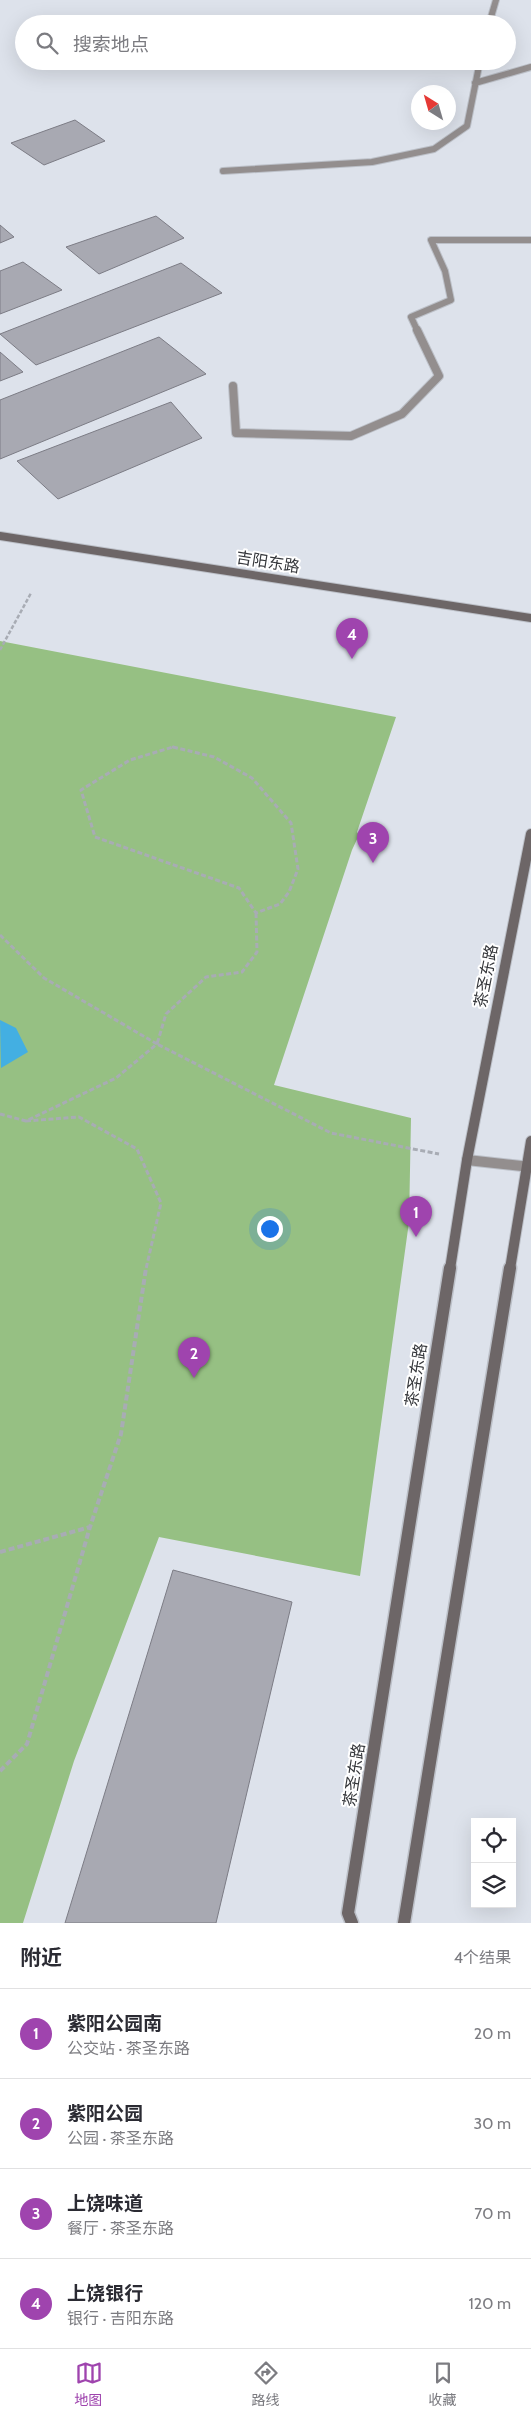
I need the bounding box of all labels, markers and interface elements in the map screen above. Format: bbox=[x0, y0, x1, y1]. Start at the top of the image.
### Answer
search box bbox=[15, 15, 516, 70]
icon: search bbox=[33, 29, 61, 57]
text: 搜索地点 bbox=[73, 33, 149, 56]
north arrow bbox=[411, 85, 456, 130]
street label: 吉阳东路 bbox=[235, 548, 301, 576]
pin: 4 bbox=[336, 618, 368, 659]
pin: 3 bbox=[357, 822, 389, 863]
street label: 茶圣东路 bbox=[471, 943, 501, 1009]
pin: 1 bbox=[400, 1196, 432, 1237]
your location bbox=[257, 1216, 283, 1242]
pin: 2 bbox=[178, 1337, 210, 1378]
street label: 茶圣东路 bbox=[402, 1342, 430, 1408]
street label: 茶圣东路 bbox=[340, 1742, 368, 1808]
map controls bbox=[471, 1818, 516, 1908]
button: locate bbox=[471, 1818, 516, 1863]
button: layers bbox=[471, 1863, 516, 1908]
text: 附近 bbox=[20, 1945, 62, 1970]
text: 4个结果 bbox=[454, 1948, 511, 1967]
text: 紫阳公园南 bbox=[67, 2012, 162, 2035]
text: 1 bbox=[33, 2024, 39, 2043]
text: 20 m bbox=[474, 2024, 511, 2043]
text: 公交站 · 茶圣东路 bbox=[67, 2039, 190, 2058]
text: 紫阳公园 bbox=[67, 2102, 143, 2125]
text: 2 bbox=[32, 2114, 40, 2133]
text: 30 m bbox=[474, 2114, 511, 2133]
text: 公园 · 茶圣东路 bbox=[67, 2129, 174, 2148]
text: 上饶味道 bbox=[67, 2192, 143, 2215]
text: 3 bbox=[32, 2204, 40, 2223]
text: 70 m bbox=[474, 2204, 511, 2223]
text: 餐厅 · 茶圣东路 bbox=[67, 2219, 174, 2238]
text: 上饶银行 bbox=[67, 2282, 143, 2305]
text: 4 bbox=[31, 2294, 41, 2313]
text: 120 m bbox=[469, 2294, 511, 2313]
text: 银行 · 吉阳东路 bbox=[67, 2309, 174, 2328]
tab: 地图 bbox=[75, 2359, 103, 2409]
tab: 路线 bbox=[252, 2359, 280, 2409]
tab: 收藏 bbox=[429, 2359, 457, 2409]

